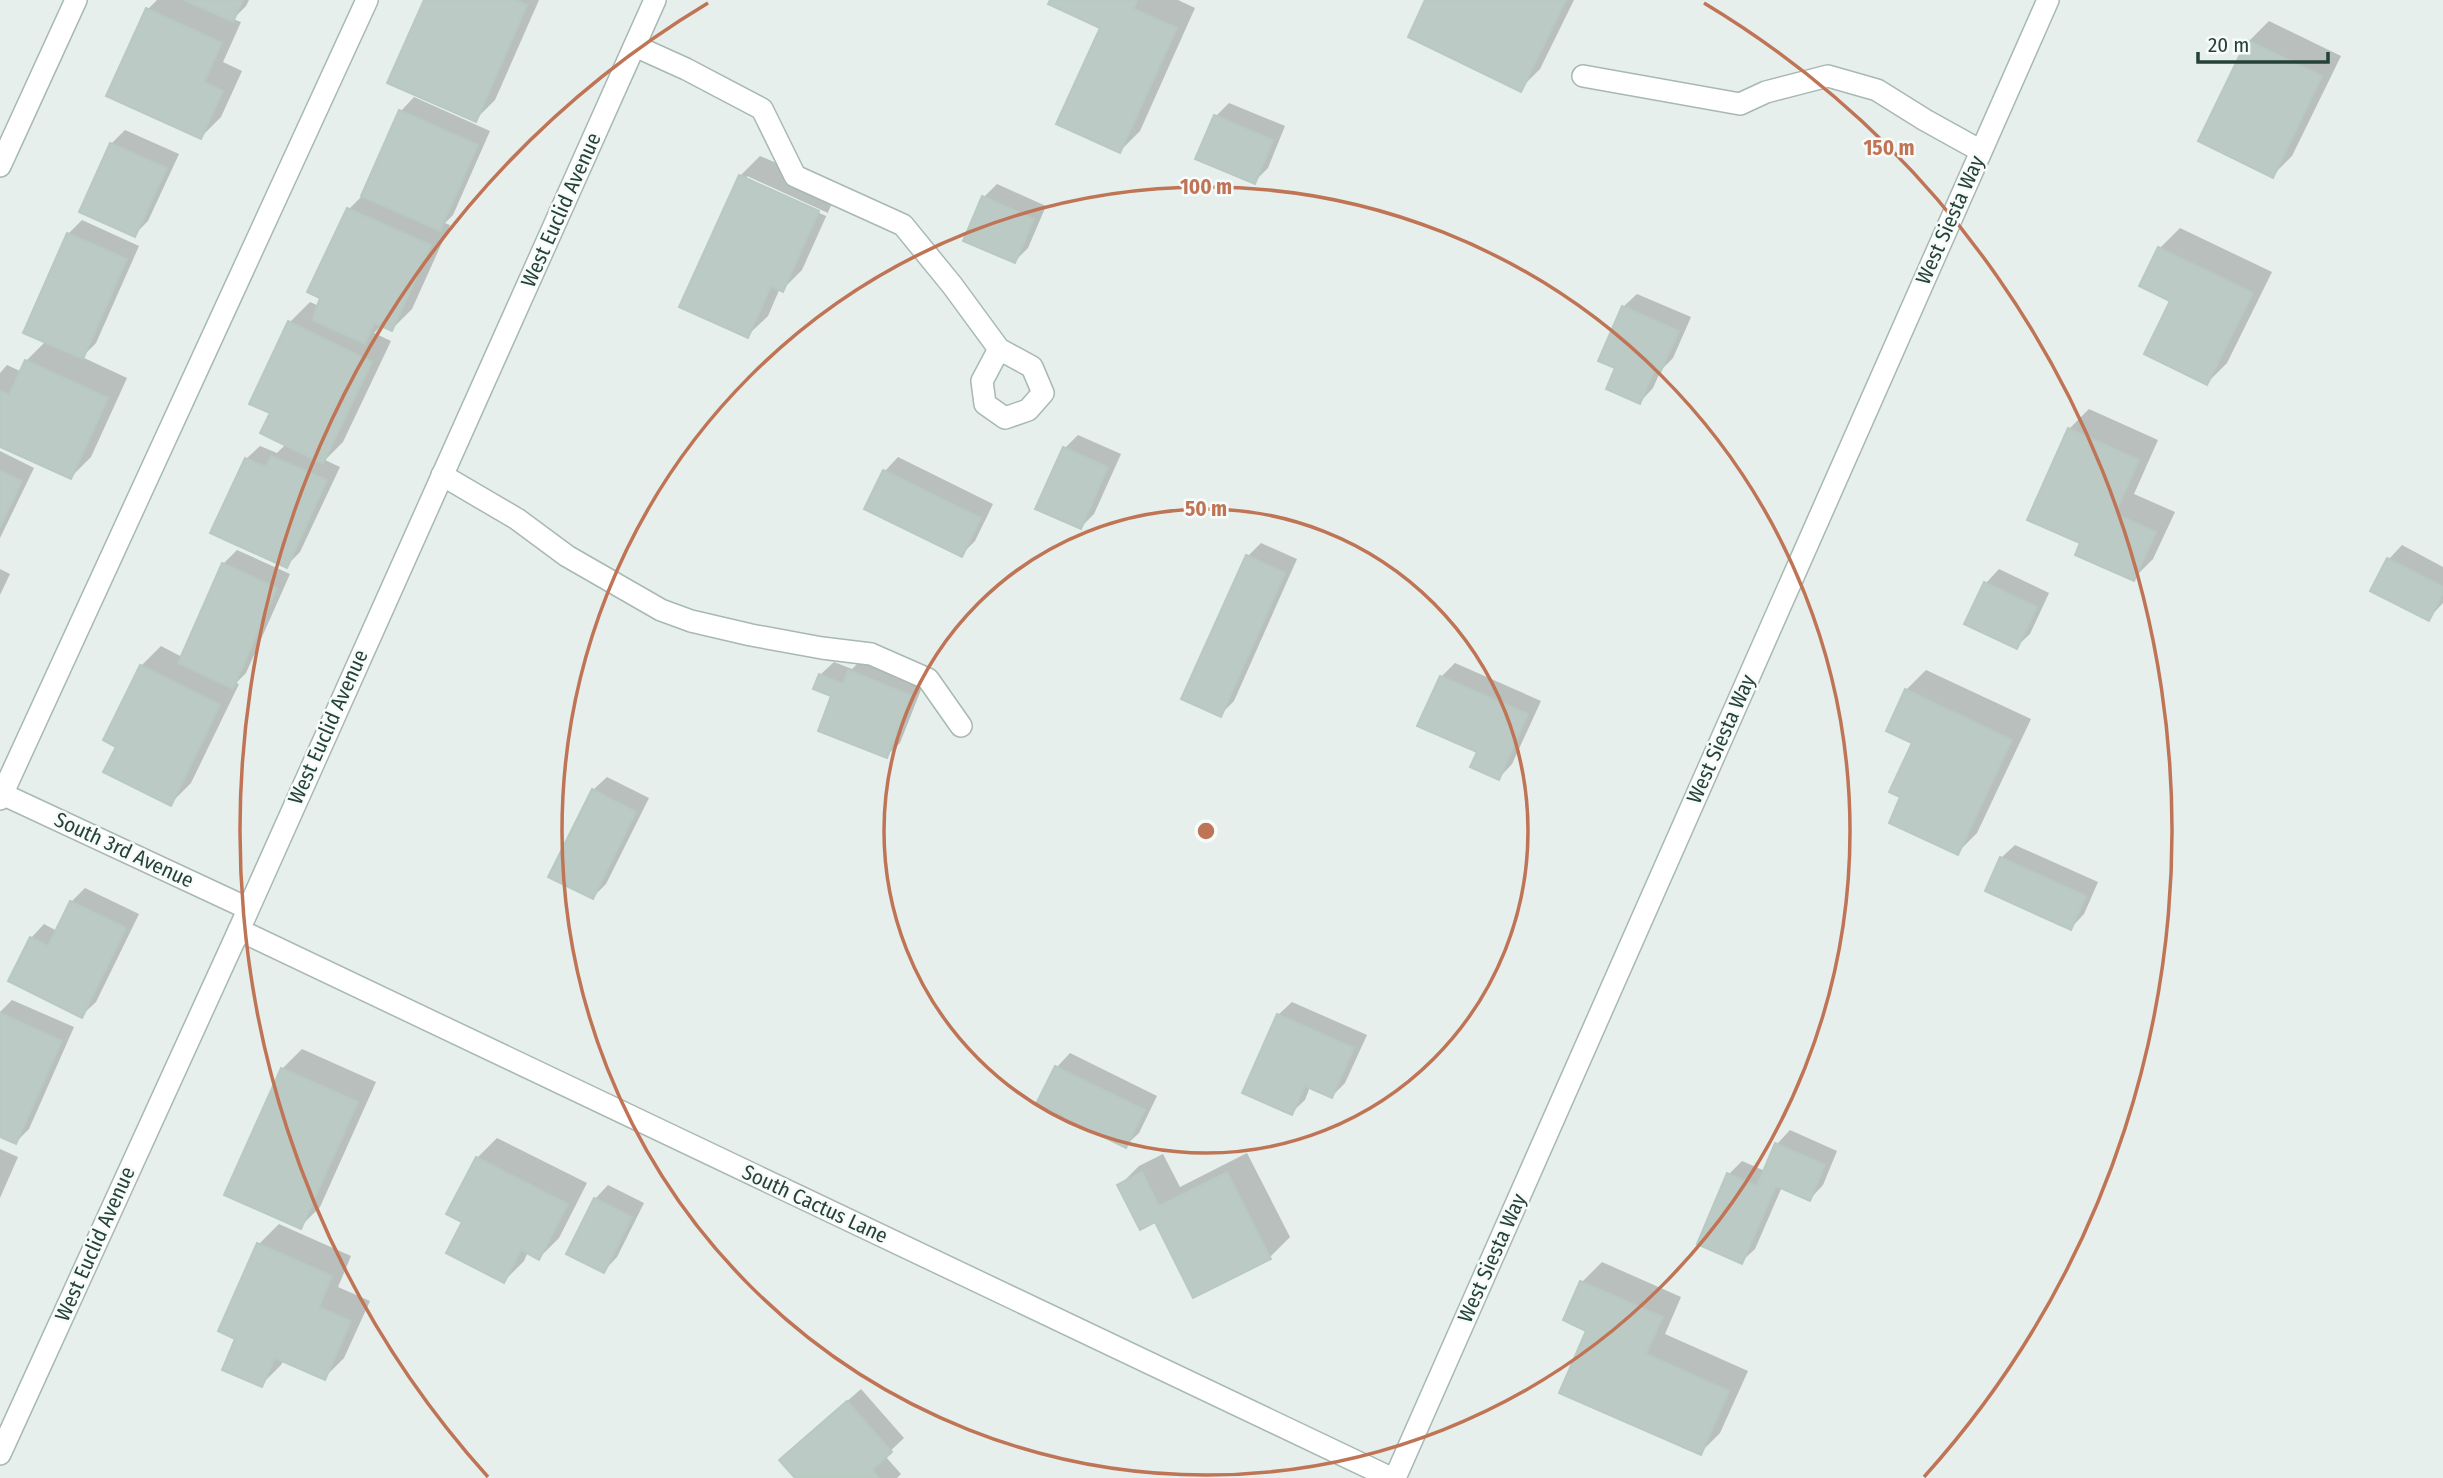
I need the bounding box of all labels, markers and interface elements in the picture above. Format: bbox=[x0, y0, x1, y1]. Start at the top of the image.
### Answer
scale bar bbox=[2198, 21, 2328, 65]
text: 20 m bbox=[2208, 32, 2249, 58]
street label: West Euclid Avenue bbox=[515, 129, 607, 291]
text: 150 m bbox=[1863, 135, 1915, 161]
street label: West Siesta Way bbox=[1910, 151, 1990, 288]
text: 100 m bbox=[1180, 174, 1232, 200]
text: 50 m bbox=[1185, 496, 1227, 522]
street label: West Euclid Avenue bbox=[282, 646, 374, 808]
street label: West Siesta Way bbox=[1681, 670, 1761, 807]
street label: South 3rd Avenue bbox=[50, 806, 198, 894]
centre of rings bbox=[1194, 819, 1218, 843]
street label: South Cactus Lane bbox=[738, 1159, 892, 1249]
street label: West Euclid Avenue bbox=[49, 1163, 141, 1325]
street label: West Siesta Way bbox=[1452, 1189, 1532, 1326]

